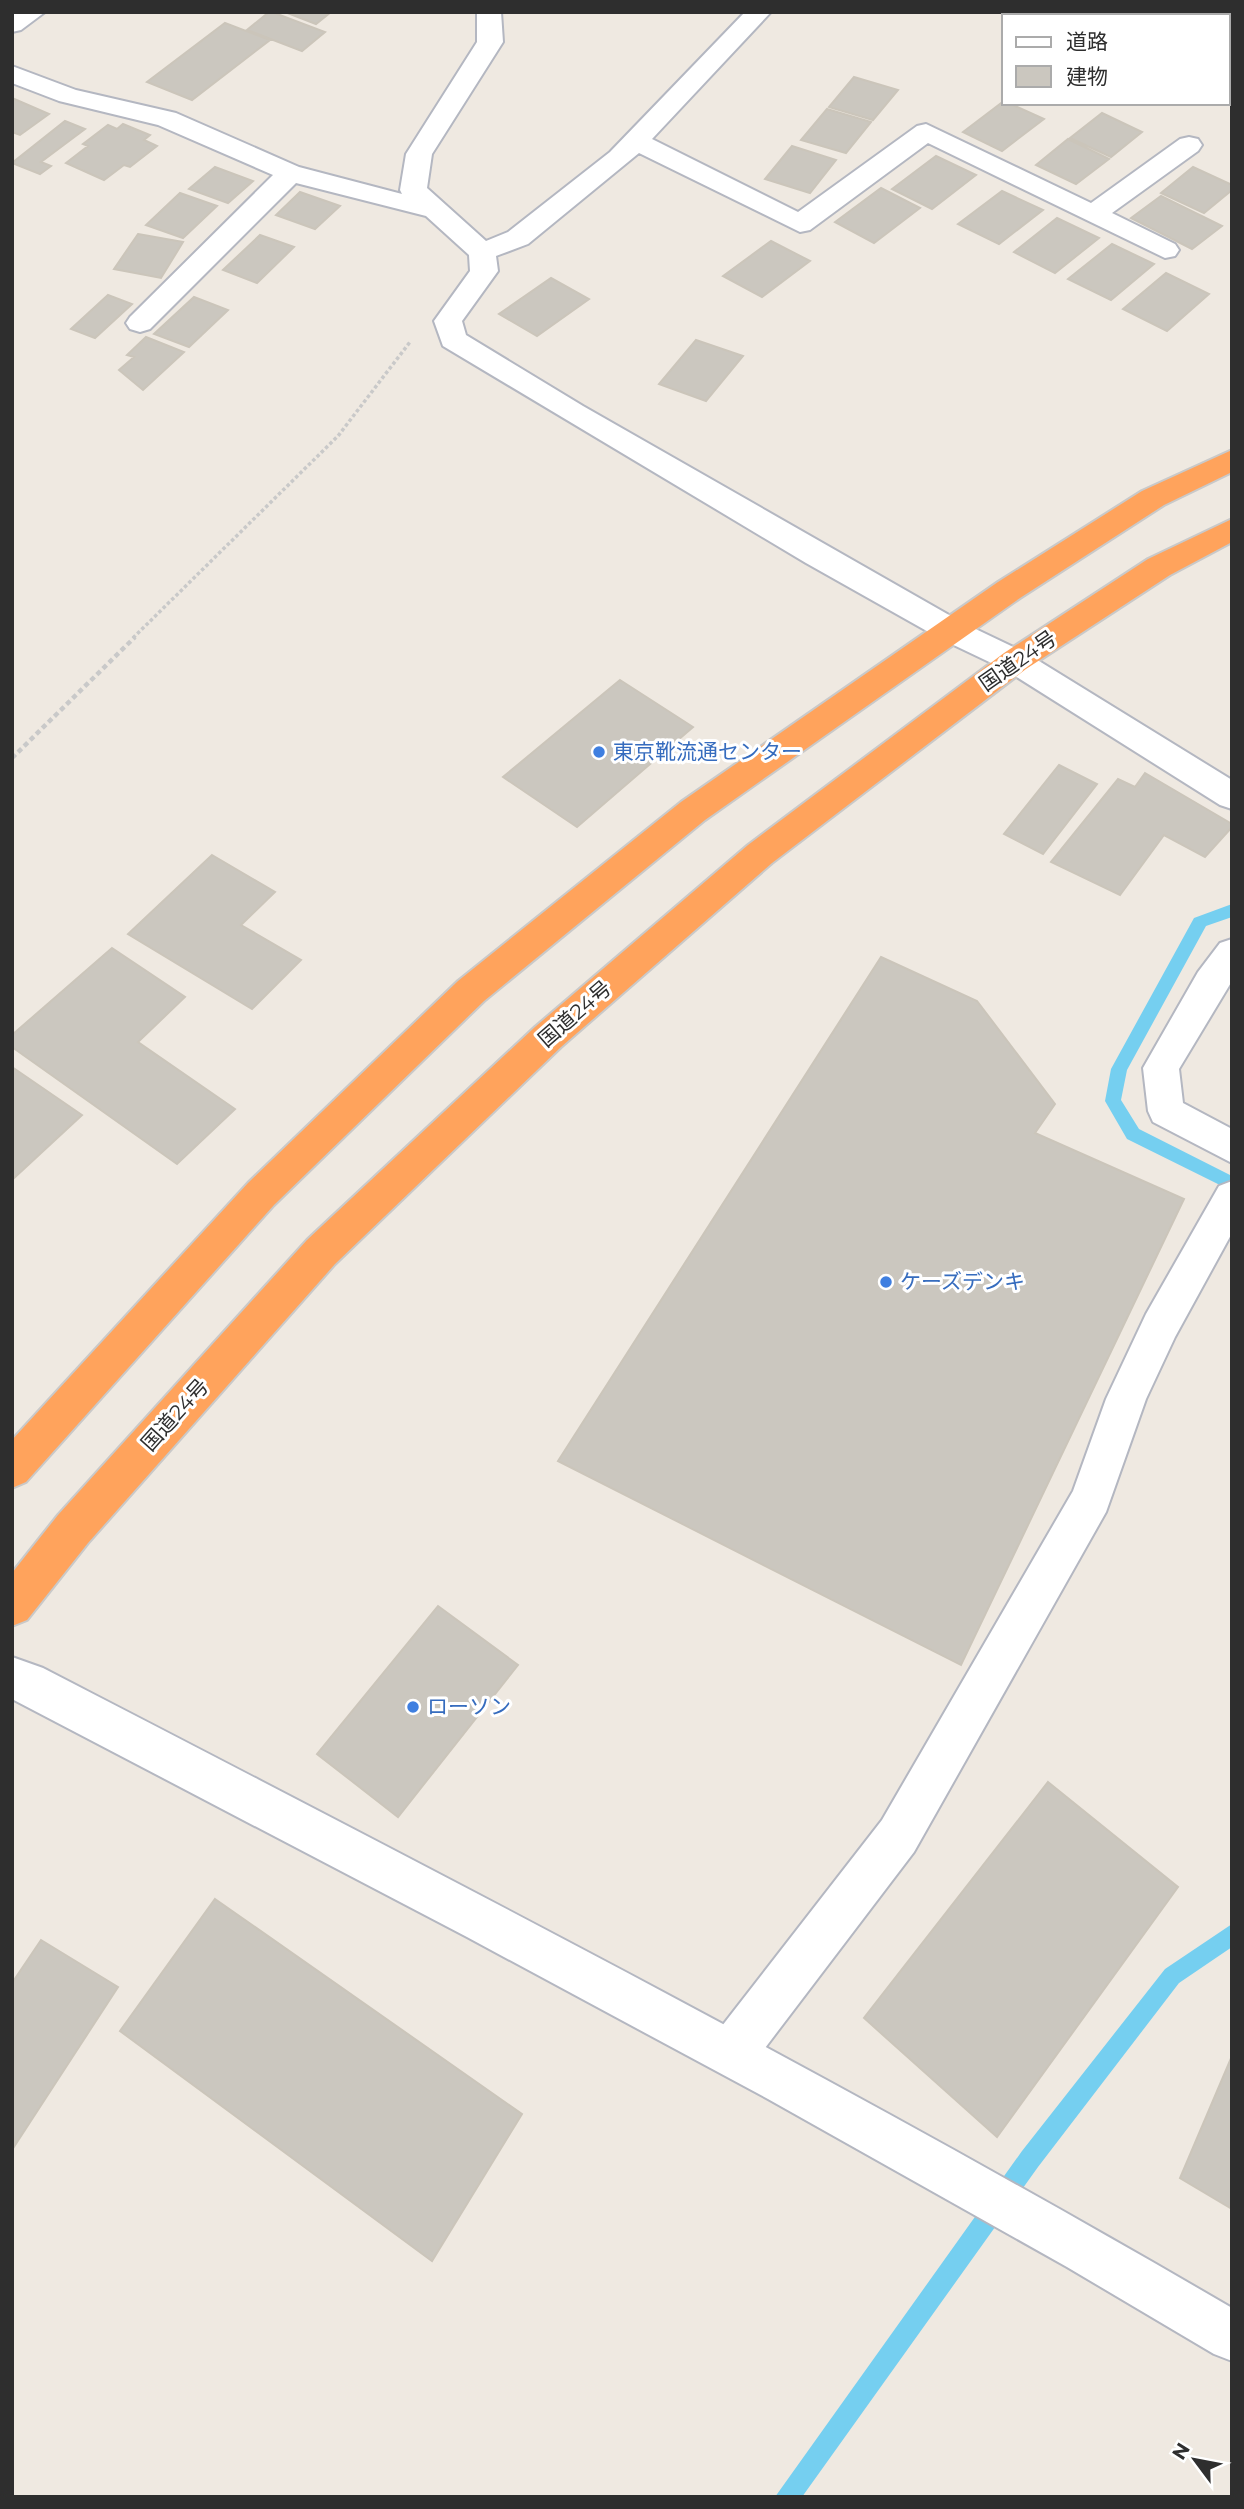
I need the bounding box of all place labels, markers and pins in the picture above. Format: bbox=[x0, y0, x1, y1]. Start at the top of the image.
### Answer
place label: 東京靴流通センター bbox=[613, 739, 802, 764]
marker: 東京靴流通センター bbox=[591, 744, 607, 760]
place label: ケーズデンキ bbox=[900, 1269, 1025, 1294]
marker: ケーズデンキ bbox=[878, 1274, 894, 1290]
place label: ローソン bbox=[427, 1694, 511, 1719]
marker: ローソン bbox=[405, 1699, 421, 1715]

